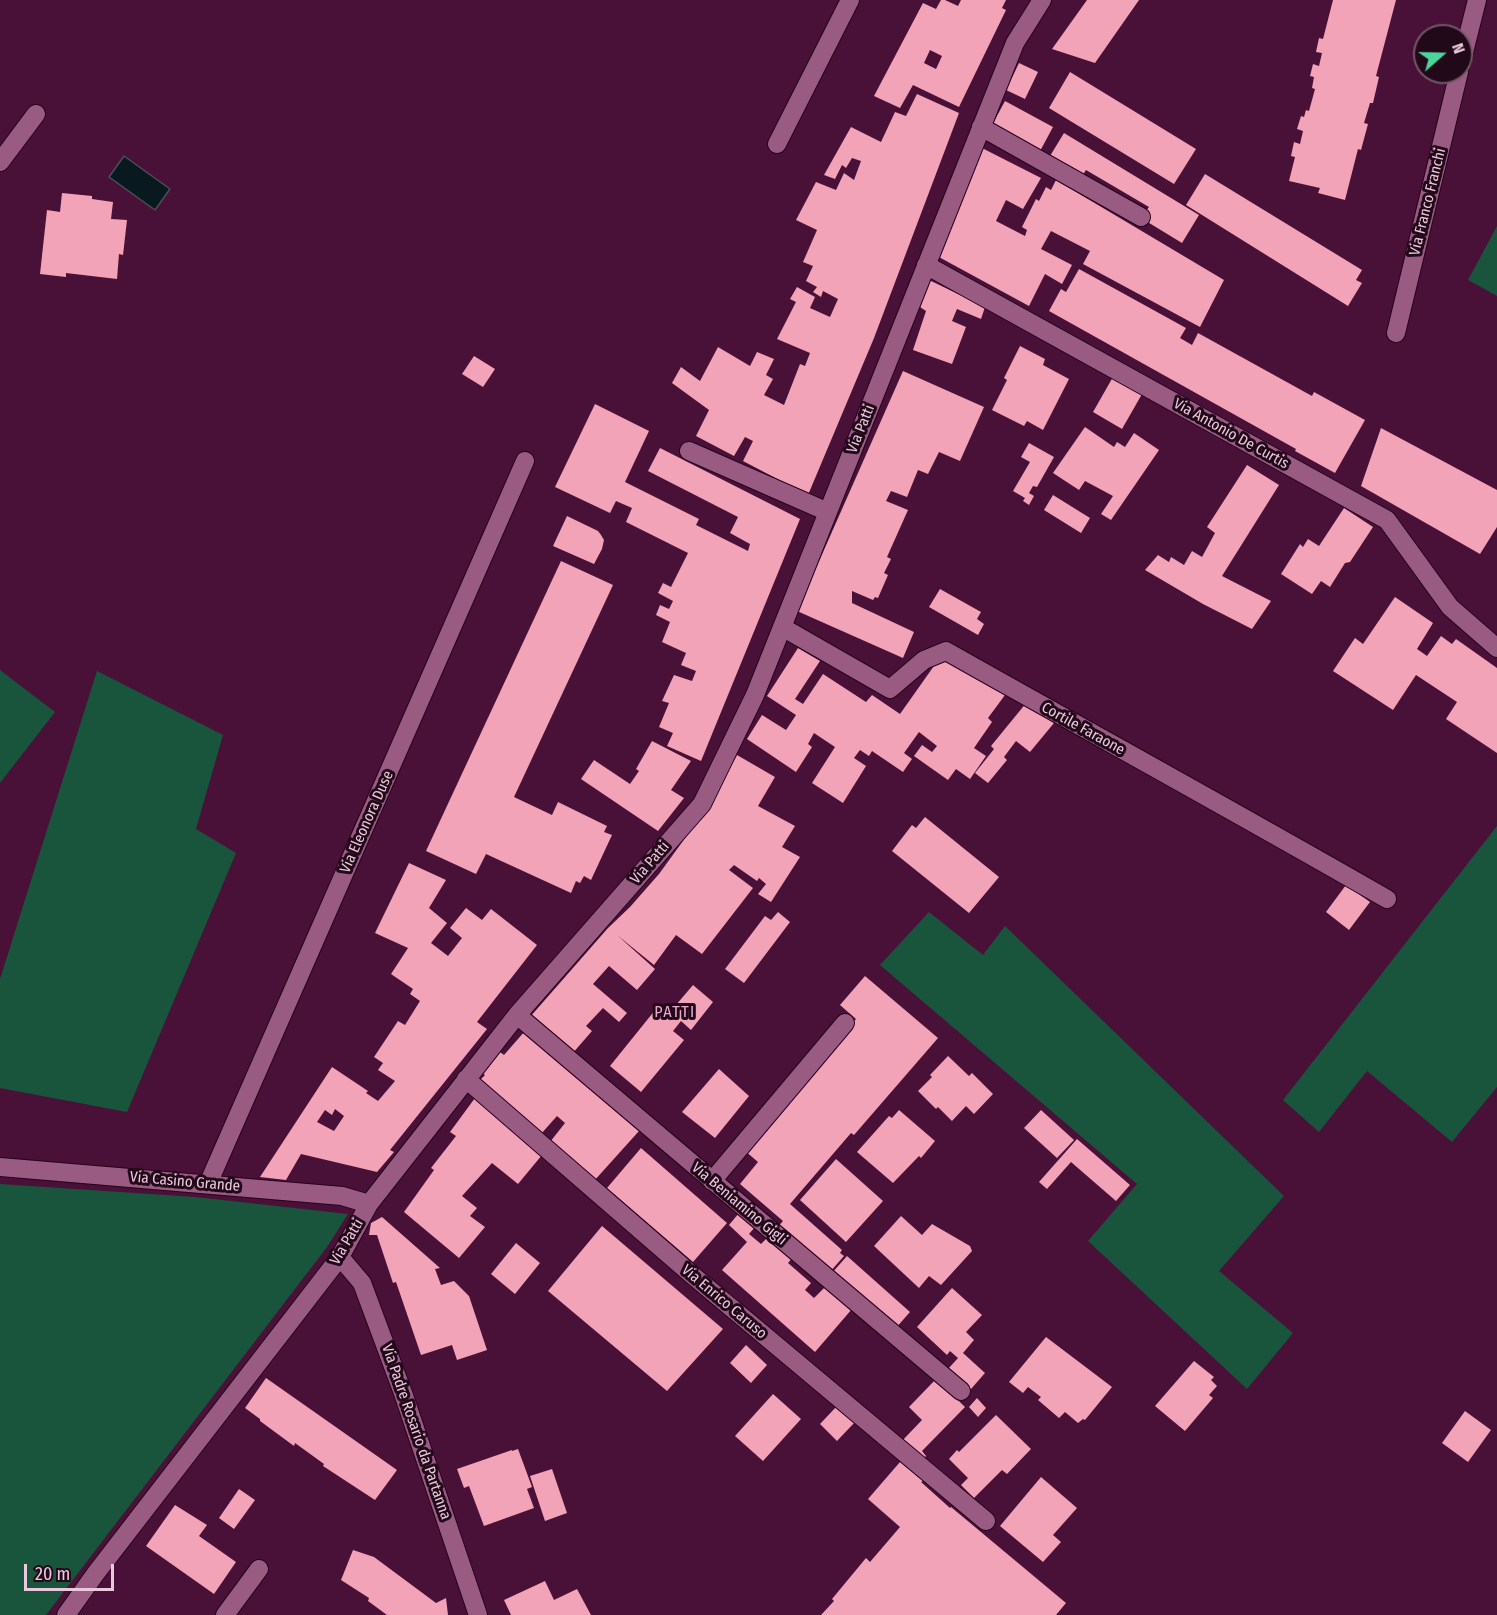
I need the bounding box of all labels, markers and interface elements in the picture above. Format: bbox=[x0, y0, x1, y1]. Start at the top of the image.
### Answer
north arrow bbox=[1413, 24, 1473, 84]
text: N bbox=[1448, 41, 1469, 56]
street label: Via Franco Franchi bbox=[1406, 146, 1450, 258]
street label: Via Antonio De Curtis bbox=[1170, 395, 1292, 473]
street label: Via Patti bbox=[843, 402, 879, 456]
street label: Cortile Faraone bbox=[1038, 699, 1128, 759]
street label: Via Eleonora Duse bbox=[336, 768, 398, 876]
street label: Via Patti bbox=[627, 838, 673, 888]
district label: PATTI bbox=[654, 1003, 696, 1023]
street label: Via Beniamino Gigli bbox=[688, 1159, 790, 1249]
street label: Via Casino Grande bbox=[129, 1168, 241, 1196]
street label: Via Patti bbox=[326, 1216, 368, 1268]
street label: Via Enrico Caruso bbox=[678, 1261, 770, 1343]
street label: Via Padre Rosario da Partanna bbox=[377, 1342, 455, 1522]
scale bar bbox=[27, 1552, 117, 1590]
text: 20 m bbox=[35, 1563, 70, 1585]

